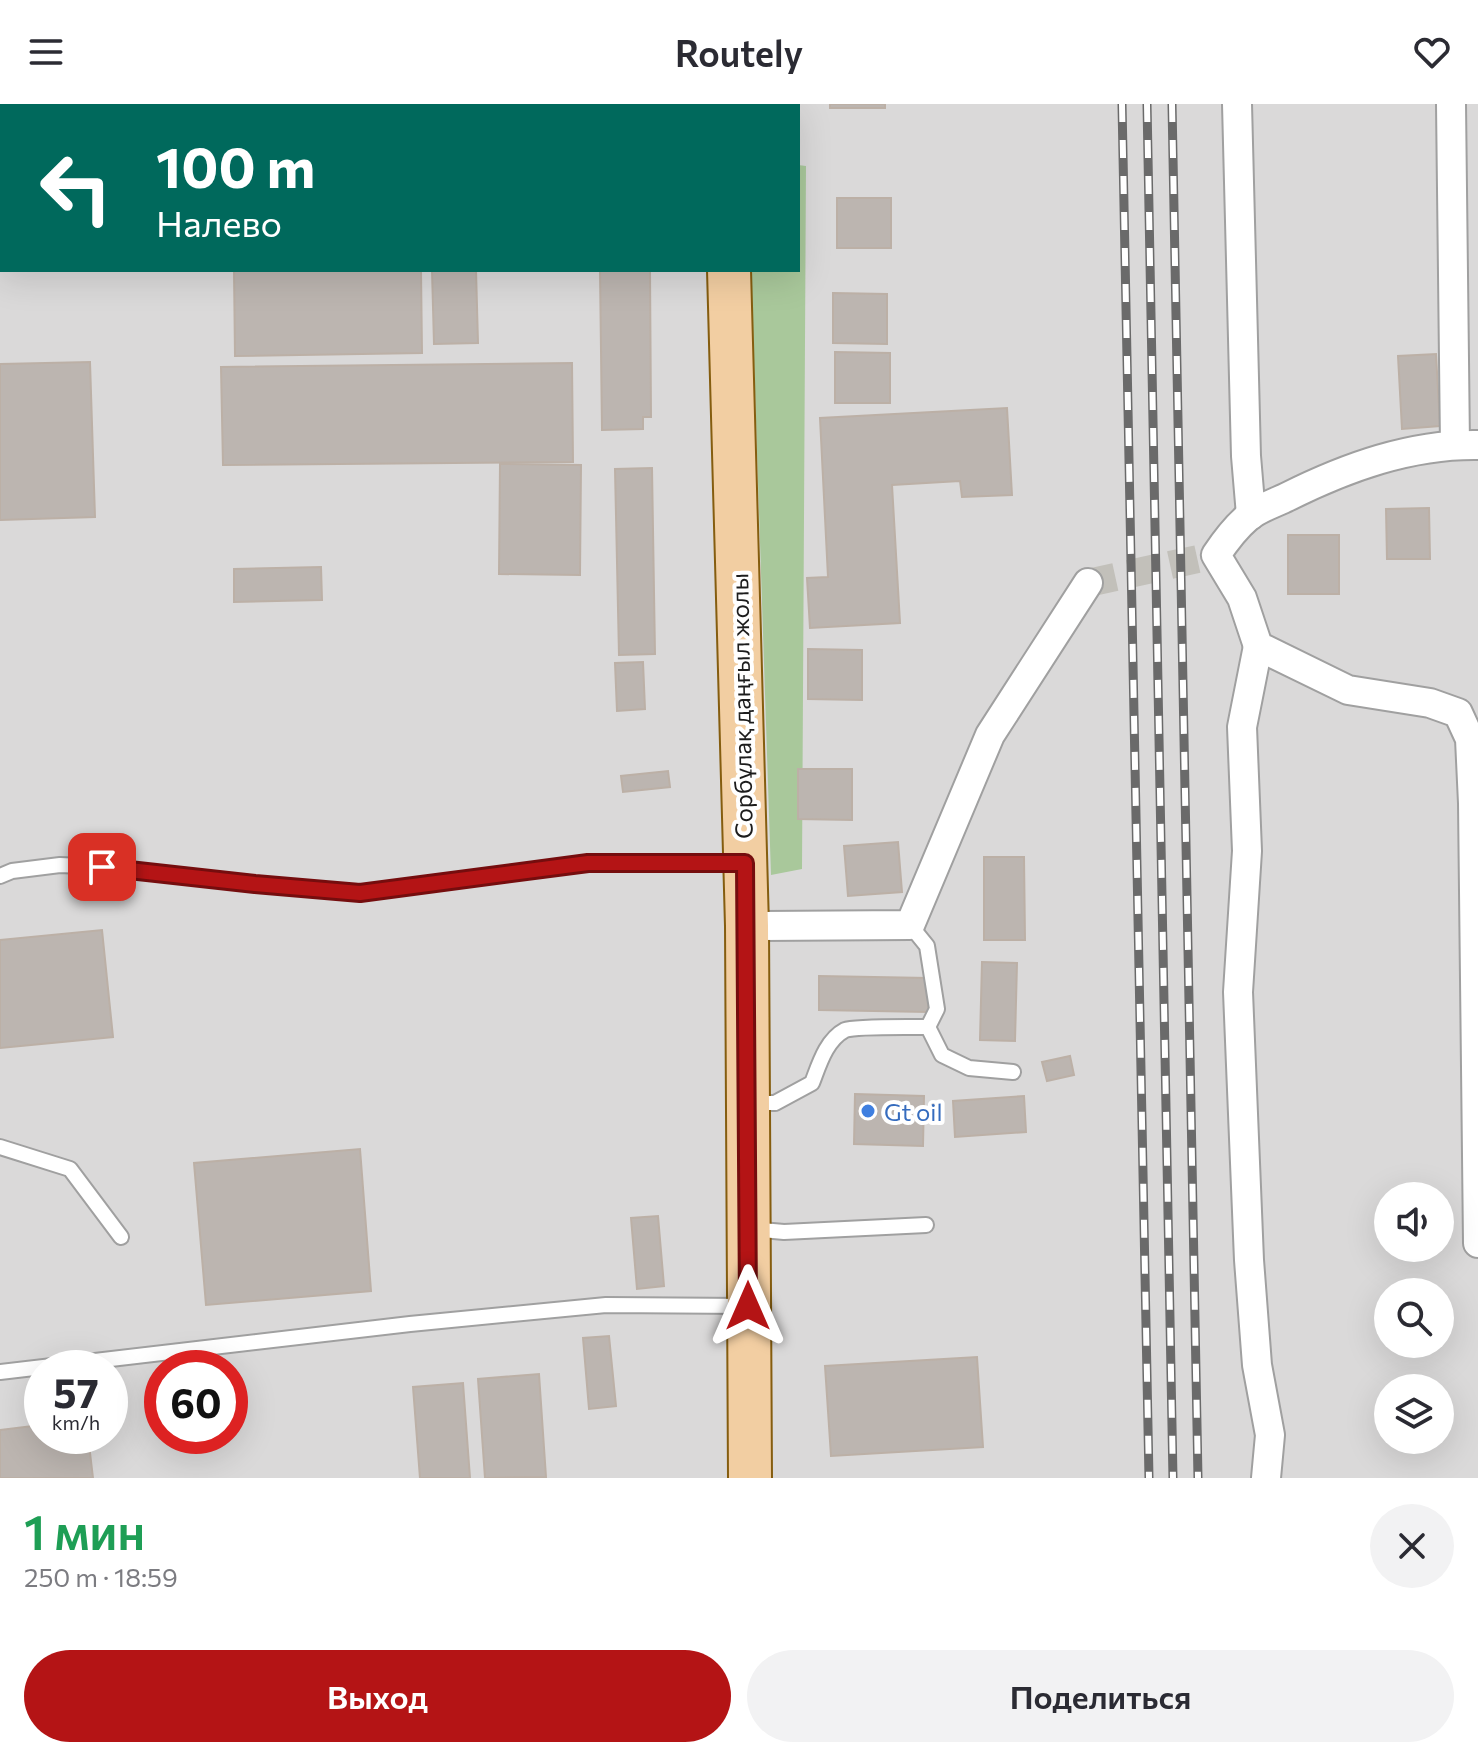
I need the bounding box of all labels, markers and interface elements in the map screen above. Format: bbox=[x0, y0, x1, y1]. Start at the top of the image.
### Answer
icon: menu bbox=[24, 30, 68, 74]
text: Routely bbox=[675, 30, 803, 74]
icon: heart bbox=[1410, 30, 1454, 74]
text: 100 m bbox=[156, 131, 315, 200]
icon: left bbox=[24, 136, 128, 240]
text: Налево bbox=[156, 200, 282, 244]
street label: Сорбұлақ даңғыл жолы bbox=[724, 573, 758, 839]
pin bbox=[68, 833, 136, 901]
icon: arrive bbox=[80, 845, 124, 889]
place label: Gt oil bbox=[884, 1097, 943, 1126]
marker: Gt oil bbox=[859, 1102, 877, 1120]
map controls bbox=[1374, 1182, 1454, 1454]
button: sound bbox=[1374, 1182, 1454, 1262]
position arrow bbox=[706, 1264, 790, 1348]
button: search bbox=[1374, 1278, 1454, 1358]
speed limit sign: 60 bbox=[144, 1350, 248, 1454]
text: 57 bbox=[53, 1367, 99, 1416]
button: layers bbox=[1374, 1374, 1454, 1454]
text: km/h bbox=[52, 1410, 100, 1434]
text: 1 мин bbox=[24, 1501, 145, 1560]
button: close bbox=[1370, 1504, 1454, 1588]
text: 250 m · 18:59 bbox=[24, 1561, 178, 1592]
button: Выход bbox=[24, 1650, 731, 1742]
button: Поделиться bbox=[747, 1650, 1454, 1742]

